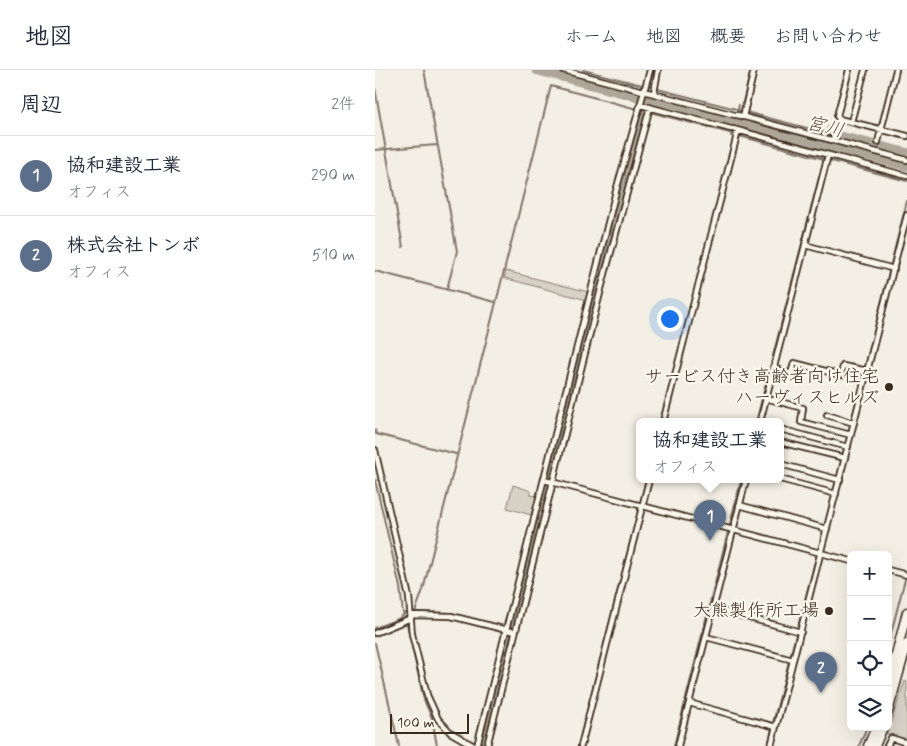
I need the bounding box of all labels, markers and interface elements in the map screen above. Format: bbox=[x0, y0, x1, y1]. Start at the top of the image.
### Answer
text: 地図 bbox=[25, 22, 73, 53]
text: ホーム bbox=[565, 25, 618, 49]
text: 地図 bbox=[646, 25, 682, 49]
text: 概要 bbox=[710, 25, 746, 49]
text: お問い合わせ bbox=[774, 25, 882, 49]
text: 周辺 bbox=[20, 91, 62, 119]
text: 2件 bbox=[331, 94, 355, 115]
water label: 宮川 bbox=[804, 110, 846, 144]
text: 協和建設工業 bbox=[67, 153, 181, 178]
text: 1 bbox=[32, 165, 40, 186]
text: 290 m bbox=[311, 165, 355, 186]
text: オフィス bbox=[67, 182, 131, 203]
text: 株式会社トンボ bbox=[67, 233, 200, 258]
text: 2 bbox=[32, 245, 40, 266]
text: 510 m bbox=[312, 245, 355, 266]
text: オフィス bbox=[67, 262, 131, 283]
your location bbox=[657, 306, 683, 332]
place label: サービス付き高齢者向け住宅 ハーヴィスヒルズ bbox=[645, 365, 879, 410]
marker: サービス付き高齢者向け住宅 ハーヴィスヒルズ bbox=[883, 381, 895, 393]
popup bbox=[636, 418, 784, 483]
text: 協和建設工業 bbox=[653, 428, 767, 453]
text: オフィス bbox=[653, 457, 717, 478]
pin: 1 bbox=[694, 500, 726, 541]
map controls bbox=[847, 551, 892, 731]
button: + bbox=[847, 551, 892, 596]
button: − bbox=[847, 596, 892, 641]
place label: 大熊製作所工場 bbox=[693, 599, 819, 623]
marker: 大熊製作所工場 bbox=[823, 605, 835, 617]
button: locate bbox=[847, 641, 892, 686]
pin: 2 bbox=[805, 652, 837, 693]
button: layers bbox=[847, 686, 892, 731]
scale bar bbox=[390, 711, 469, 734]
text: 100 m bbox=[397, 714, 435, 732]

